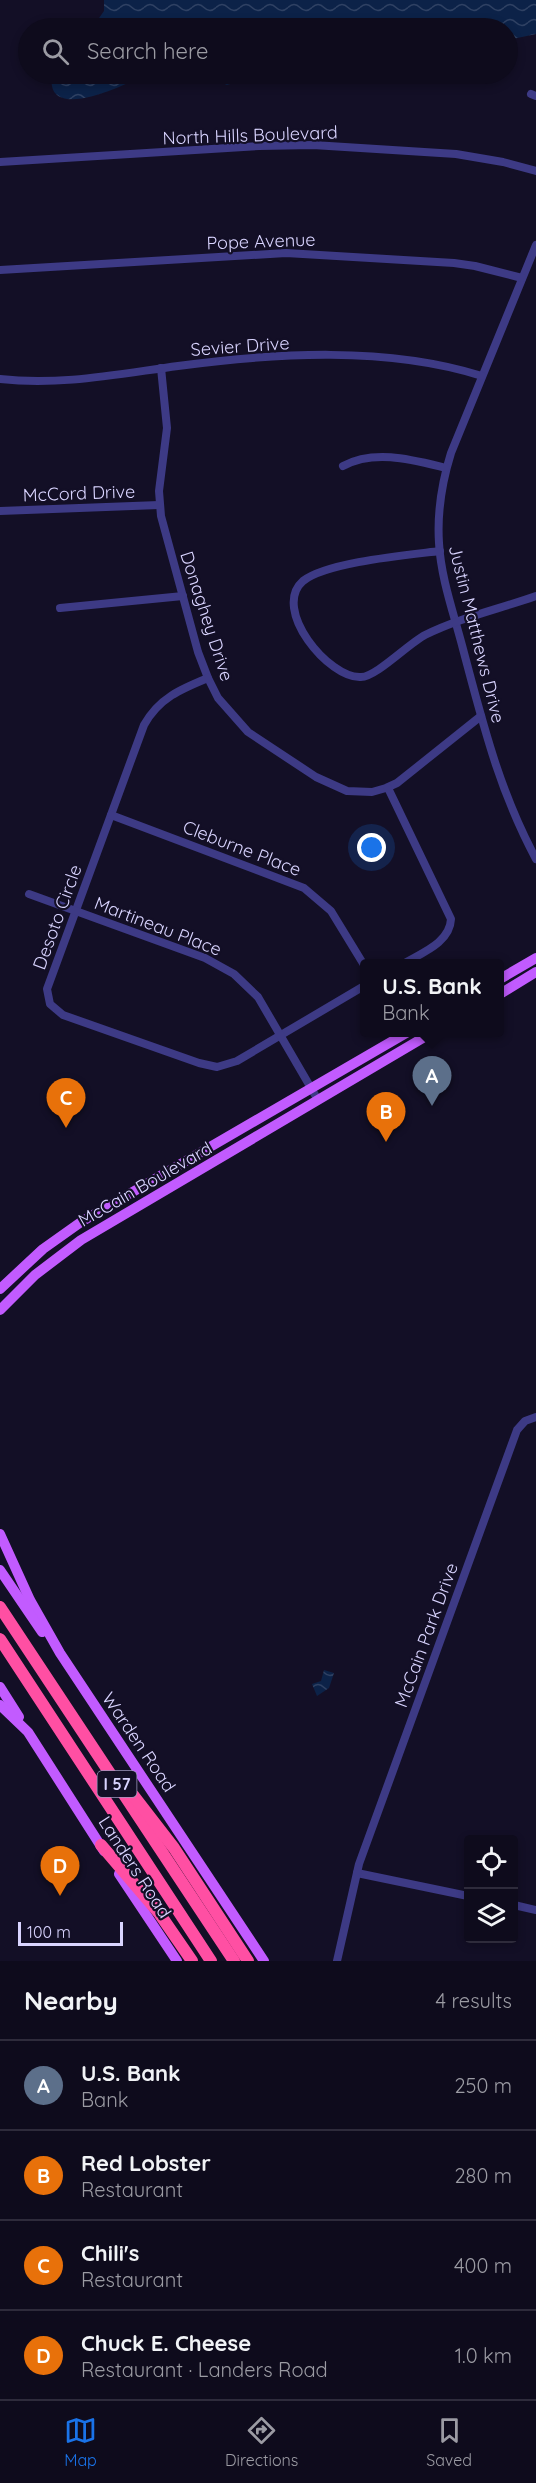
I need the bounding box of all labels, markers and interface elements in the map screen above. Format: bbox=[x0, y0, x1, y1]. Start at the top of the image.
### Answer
search box bbox=[18, 18, 518, 84]
icon: search bbox=[39, 35, 72, 68]
text: Search here bbox=[87, 37, 208, 65]
street label: North Hills Boulevard bbox=[162, 120, 338, 150]
street label: Pope Avenue bbox=[206, 228, 316, 254]
street label: Sevier Drive bbox=[190, 331, 290, 361]
street label: McCord Drive bbox=[22, 480, 136, 506]
street label: Justin Matthews Drive bbox=[444, 543, 510, 725]
street label: Donaghey Drive bbox=[175, 548, 239, 684]
street label: Cleburne Place bbox=[180, 815, 304, 881]
your location bbox=[357, 833, 386, 862]
street label: Desoto Circle bbox=[27, 861, 87, 973]
street label: Martineau Place bbox=[91, 891, 225, 961]
popup bbox=[360, 959, 504, 1037]
text: U.S. Bank bbox=[382, 972, 482, 1000]
text: Bank bbox=[382, 1000, 430, 1025]
pin: A bbox=[412, 1056, 452, 1106]
pin: C bbox=[46, 1078, 86, 1128]
pin: B bbox=[366, 1092, 406, 1142]
street label: McCain Boulevard bbox=[74, 1136, 216, 1232]
street label: McCain Park Drive bbox=[389, 1559, 463, 1711]
street label: Warden Road bbox=[97, 1688, 181, 1796]
road number: I 57 bbox=[98, 1771, 136, 1797]
street label: Landers Road bbox=[94, 1812, 176, 1922]
map controls bbox=[464, 1835, 518, 1943]
button: locate bbox=[464, 1835, 518, 1889]
pin: D bbox=[40, 1846, 80, 1896]
button: layers bbox=[464, 1889, 518, 1943]
scale bar bbox=[18, 1919, 123, 1946]
text: 100 m bbox=[27, 1922, 71, 1942]
text: Nearby bbox=[24, 1984, 118, 2017]
text: 4 results bbox=[436, 1988, 512, 2013]
text: U.S. Bank bbox=[81, 2059, 181, 2087]
text: A bbox=[37, 2073, 50, 2098]
text: 250 m bbox=[454, 2073, 512, 2098]
text: Bank bbox=[81, 2087, 128, 2112]
text: Red Lobster bbox=[81, 2149, 211, 2177]
text: B bbox=[37, 2163, 50, 2188]
text: 280 m bbox=[455, 2163, 512, 2188]
text: Restaurant bbox=[81, 2177, 183, 2202]
text: Chili's bbox=[81, 2239, 139, 2267]
text: C bbox=[37, 2253, 50, 2278]
text: 400 m bbox=[454, 2253, 512, 2278]
text: Restaurant bbox=[81, 2267, 183, 2292]
text: Chuck E. Cheese bbox=[81, 2329, 251, 2357]
text: D bbox=[36, 2343, 51, 2368]
text: 1.0 km bbox=[455, 2343, 512, 2368]
text: Restaurant · Landers Road bbox=[81, 2357, 328, 2382]
tab: Map bbox=[64, 2414, 97, 2470]
tab: Directions bbox=[225, 2414, 298, 2470]
tab: Saved bbox=[426, 2414, 472, 2470]

